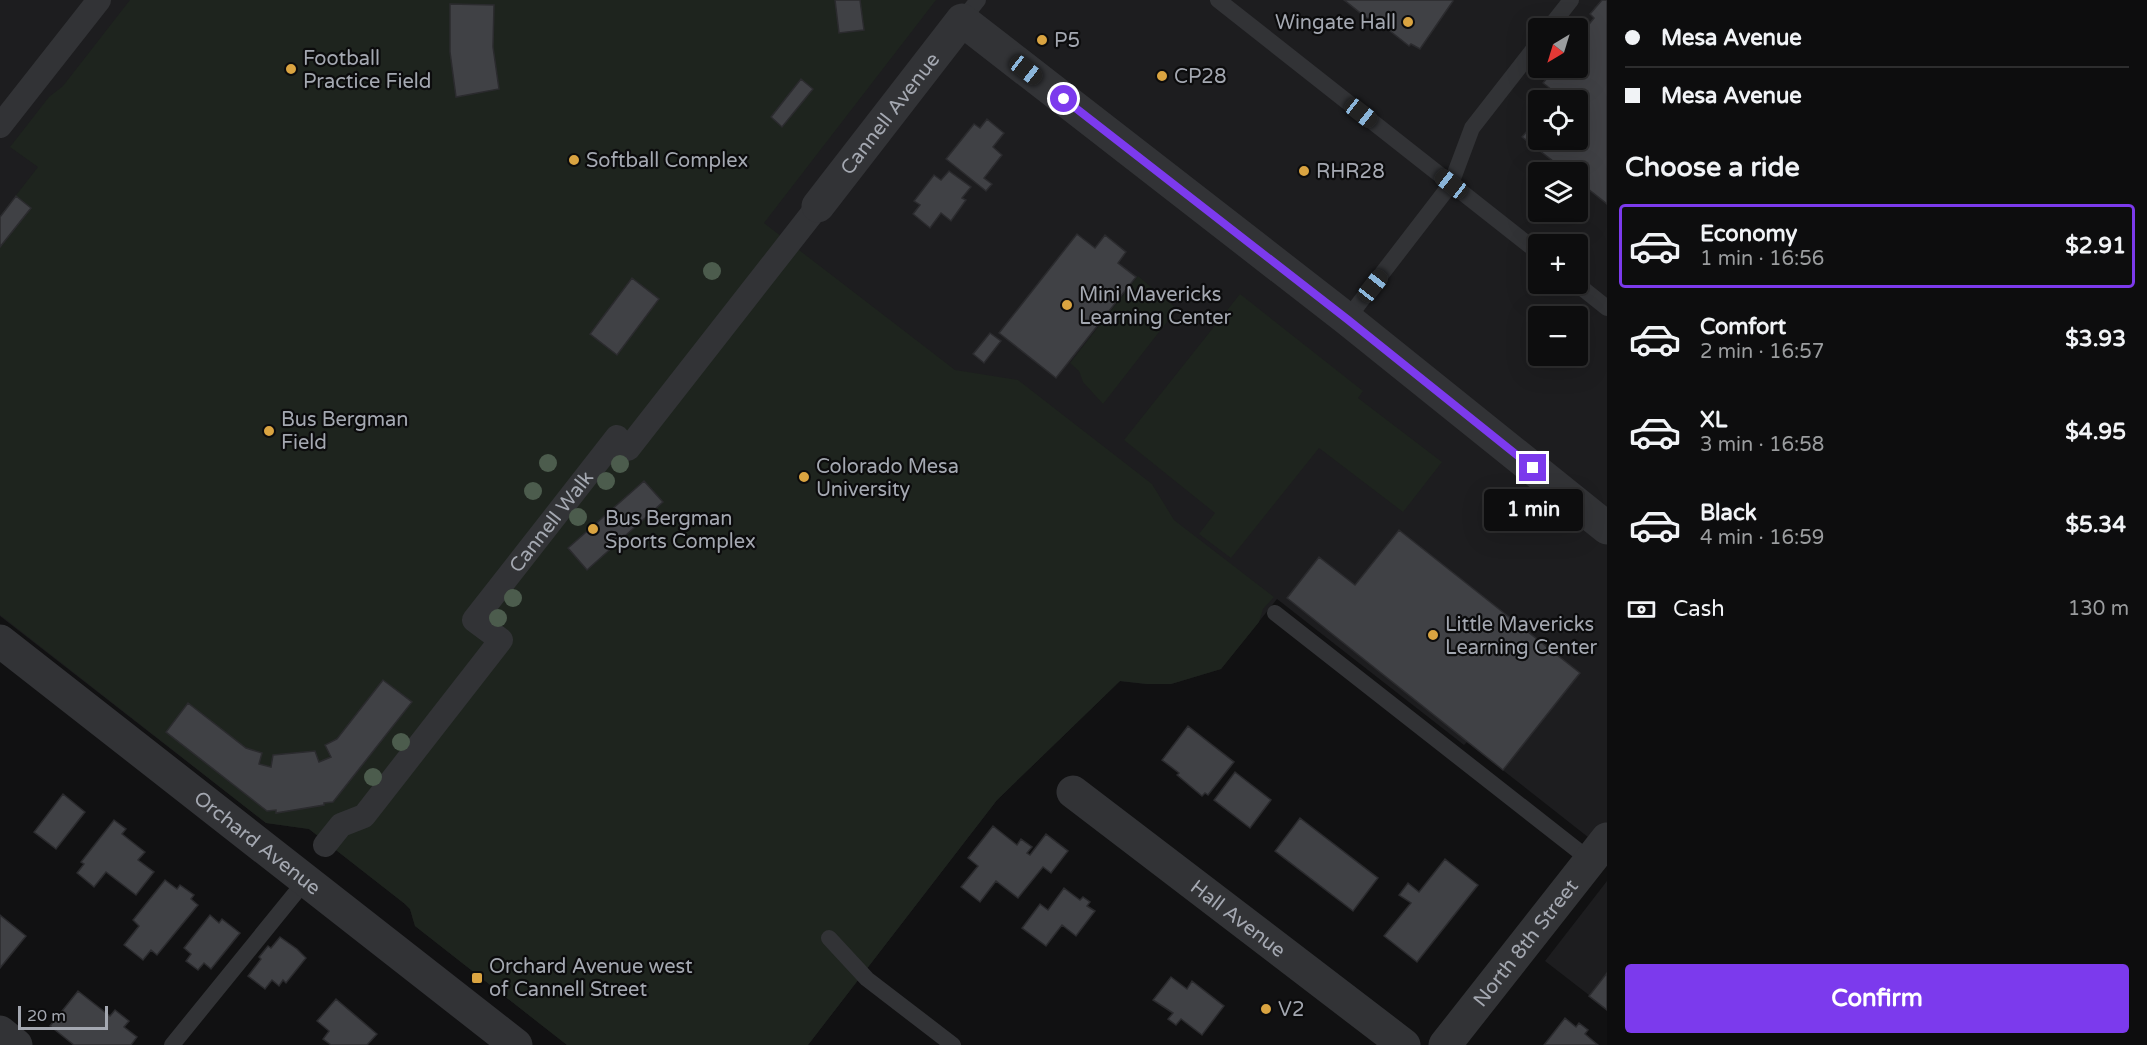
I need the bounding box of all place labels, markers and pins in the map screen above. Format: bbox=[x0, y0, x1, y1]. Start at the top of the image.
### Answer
place label: Wingate Hall bbox=[1275, 11, 1396, 35]
marker: Wingate Hall bbox=[1401, 15, 1415, 29]
place label: P5 bbox=[1054, 29, 1080, 53]
marker: P5 bbox=[1035, 33, 1049, 47]
place label: Football Practice Field bbox=[303, 47, 431, 94]
marker: Football Practice Field bbox=[284, 62, 298, 76]
place label: CP28 bbox=[1174, 65, 1226, 89]
marker: CP28 bbox=[1155, 69, 1169, 83]
place label: Softball Complex bbox=[586, 149, 748, 173]
marker: Softball Complex bbox=[567, 153, 581, 167]
place label: RHR28 bbox=[1316, 160, 1385, 184]
marker: RHR28 bbox=[1297, 164, 1311, 178]
place label: Mini Mavericks Learning Center bbox=[1079, 283, 1232, 330]
marker: Mini Mavericks Learning Center bbox=[1060, 298, 1074, 312]
place label: Bus Bergman Field bbox=[281, 408, 409, 455]
marker: Bus Bergman Field bbox=[262, 424, 276, 438]
place label: Colorado Mesa University bbox=[816, 455, 959, 502]
marker: Colorado Mesa University bbox=[797, 470, 811, 484]
place label: Bus Bergman Sports Complex bbox=[605, 507, 756, 554]
marker: Bus Bergman Sports Complex bbox=[586, 522, 600, 536]
place label: Little Mavericks Learning Center bbox=[1445, 613, 1598, 660]
marker: Little Mavericks Learning Center bbox=[1426, 628, 1440, 642]
place label: Orchard Avenue west of Cannell Street bbox=[489, 955, 693, 1002]
marker: Orchard Avenue west of Cannell Street bbox=[470, 971, 484, 985]
place label: V2 bbox=[1278, 998, 1304, 1022]
marker: V2 bbox=[1259, 1002, 1273, 1016]

